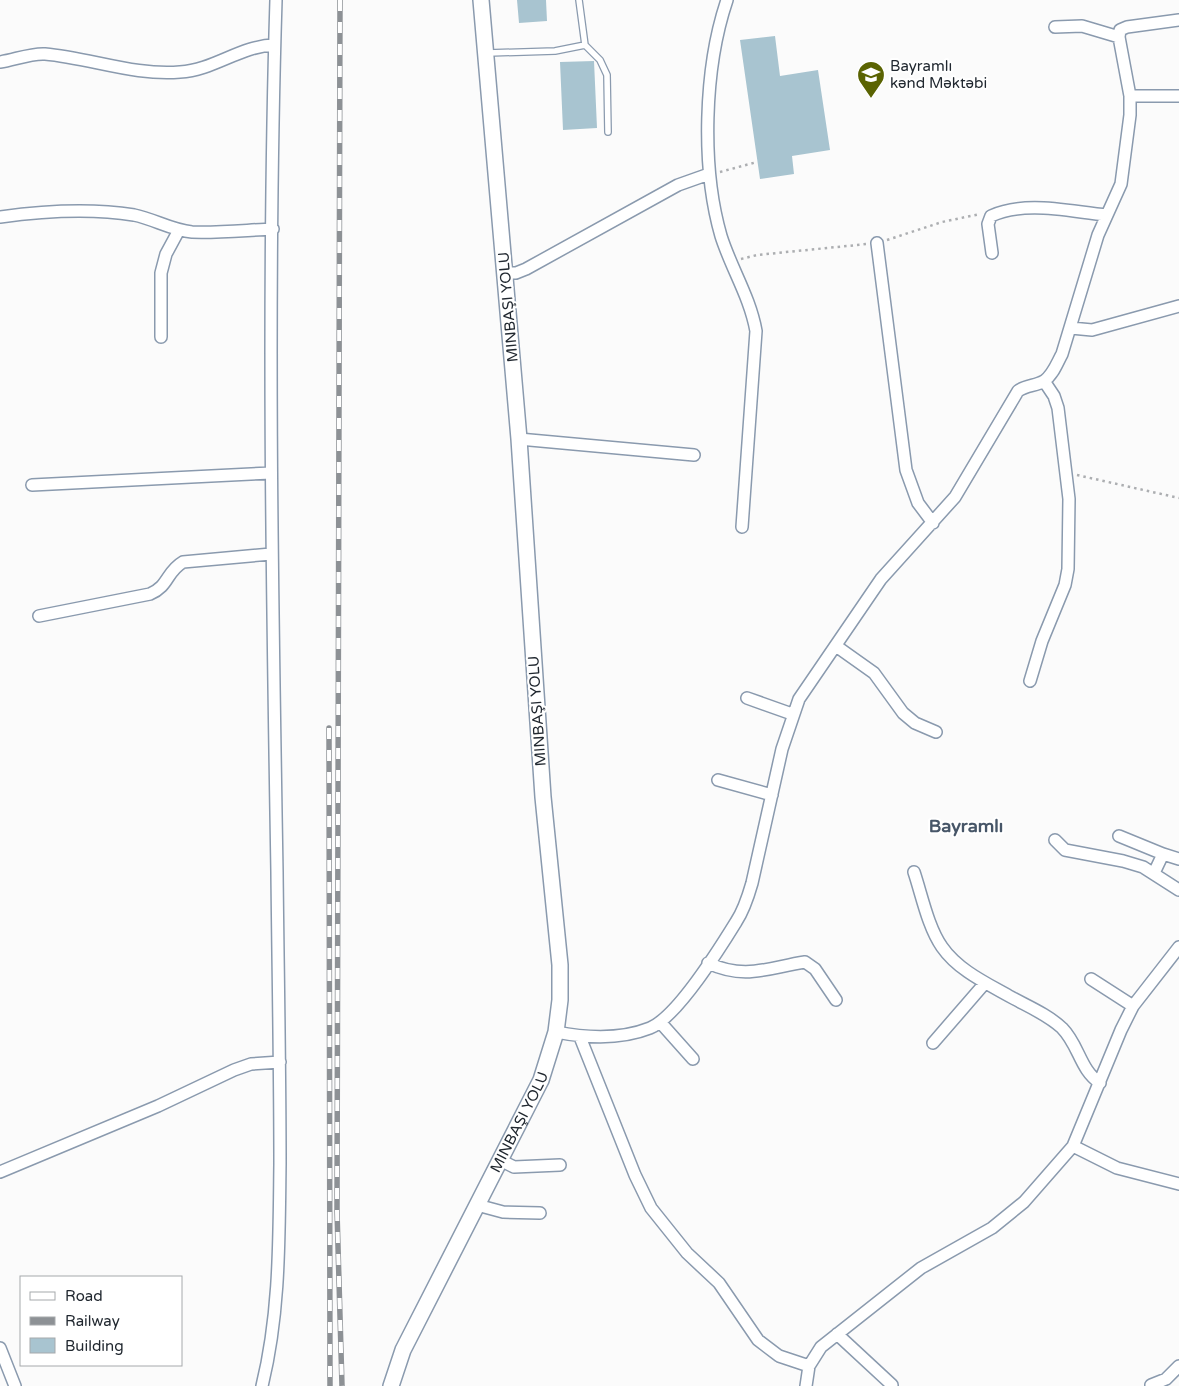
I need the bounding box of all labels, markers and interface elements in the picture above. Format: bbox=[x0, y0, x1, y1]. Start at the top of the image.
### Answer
place label: Bayramlı kənd Məktəbi bbox=[890, 57, 987, 92]
school or university icon: Bayramlı kənd Məktəbi bbox=[856, 60, 886, 99]
street label: MINBAŞI YOLU bbox=[494, 251, 522, 363]
street label: MINBAŞI YOLU bbox=[524, 655, 550, 767]
district label: Bayramlı bbox=[929, 815, 1003, 837]
street label: MINBAŞI YOLU bbox=[486, 1069, 552, 1175]
legend bbox=[20, 1276, 182, 1366]
text: Road bbox=[65, 1287, 103, 1305]
text: Railway bbox=[65, 1312, 120, 1330]
text: Building bbox=[65, 1337, 124, 1355]

